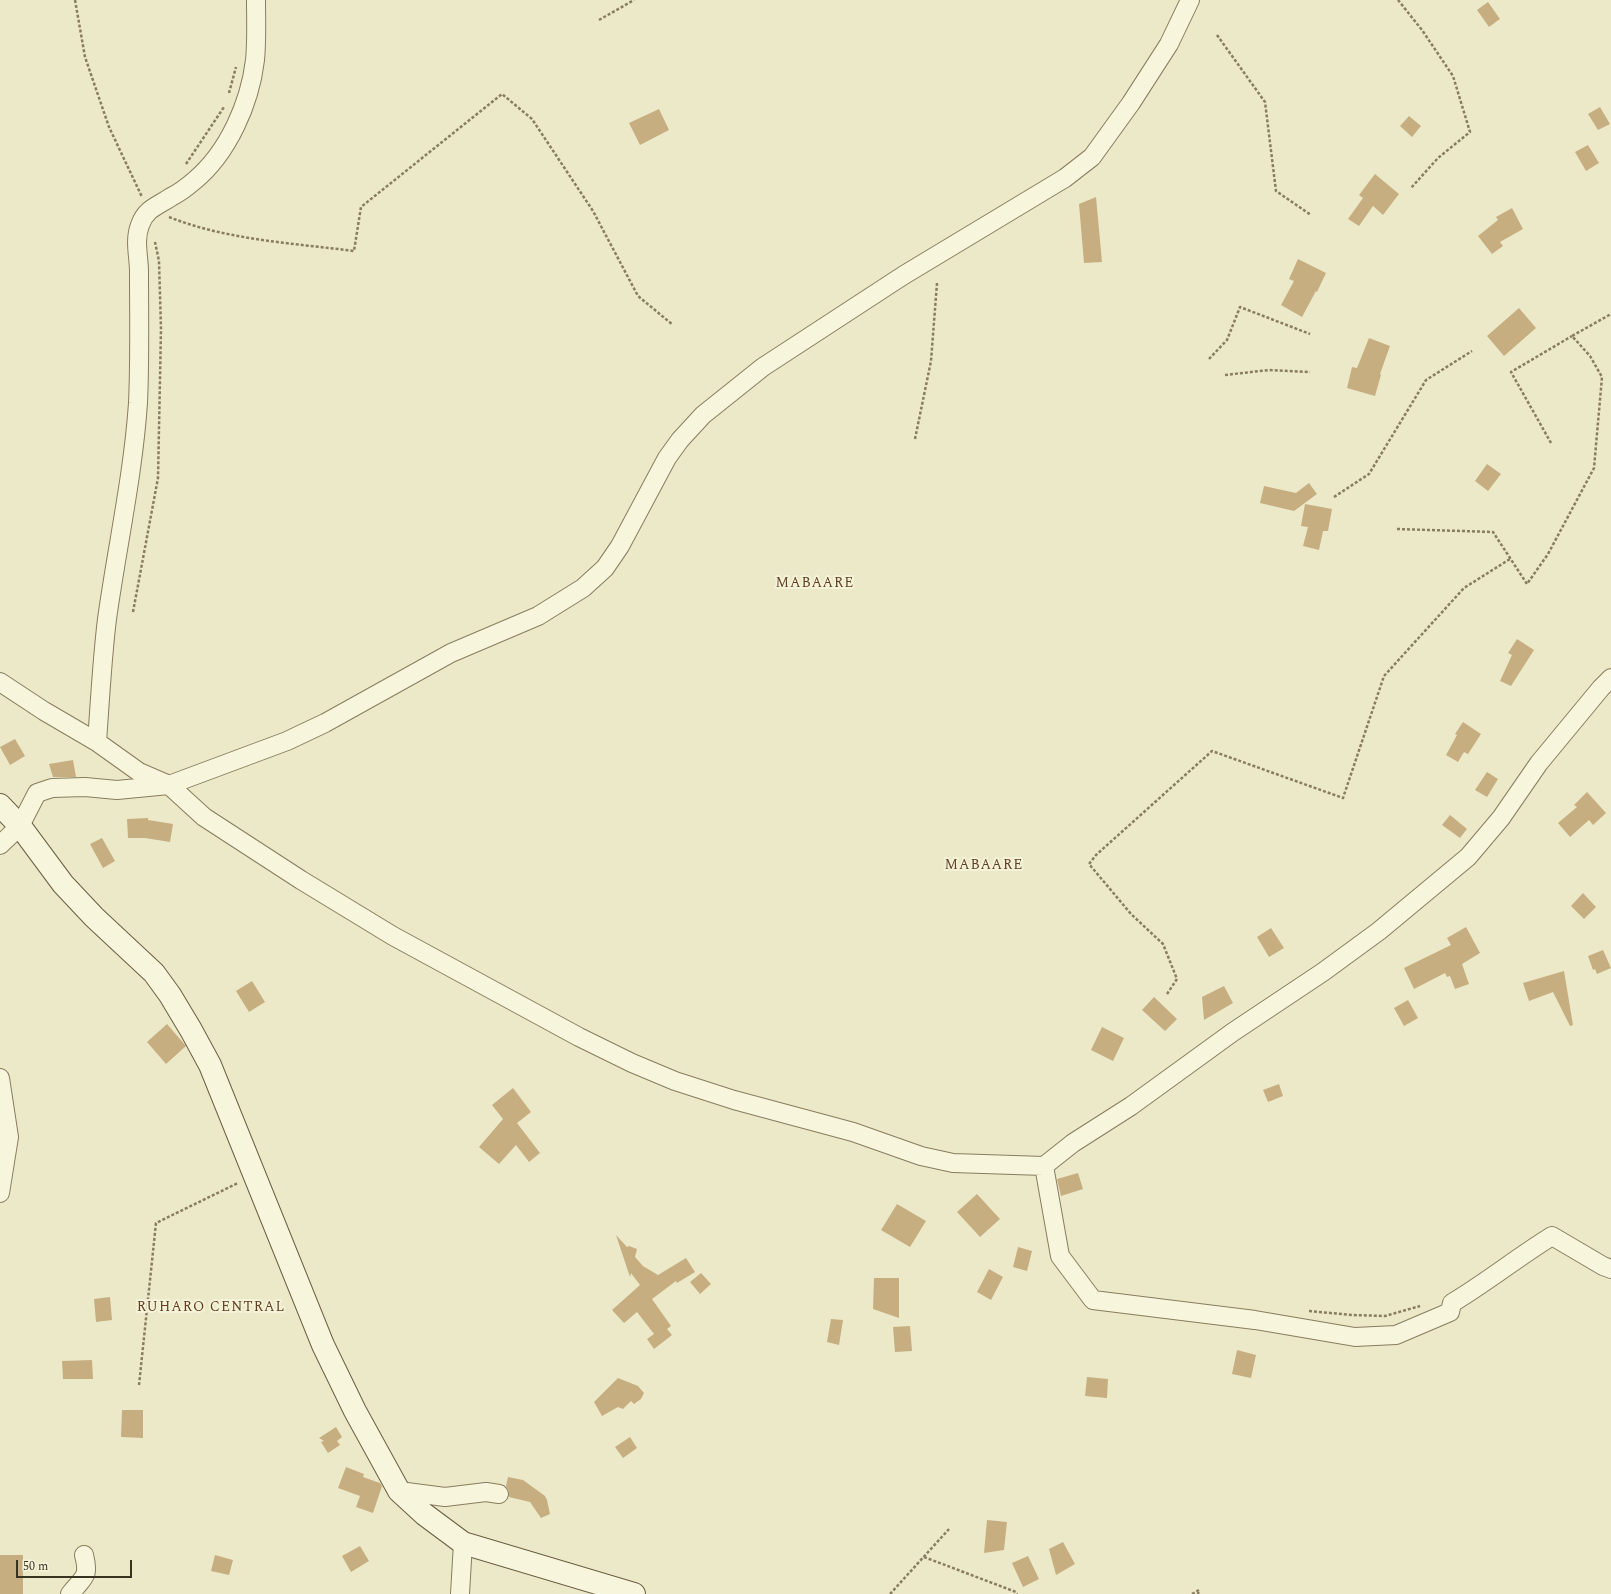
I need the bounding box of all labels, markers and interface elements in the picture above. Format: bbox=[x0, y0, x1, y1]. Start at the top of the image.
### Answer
district label: MABAARE bbox=[776, 576, 854, 592]
district label: MABAARE bbox=[945, 858, 1023, 874]
district label: RUHARO CENTRAL bbox=[137, 1300, 285, 1316]
scale bar bbox=[18, 1552, 134, 1578]
text: 50 m bbox=[23, 1557, 48, 1576]

